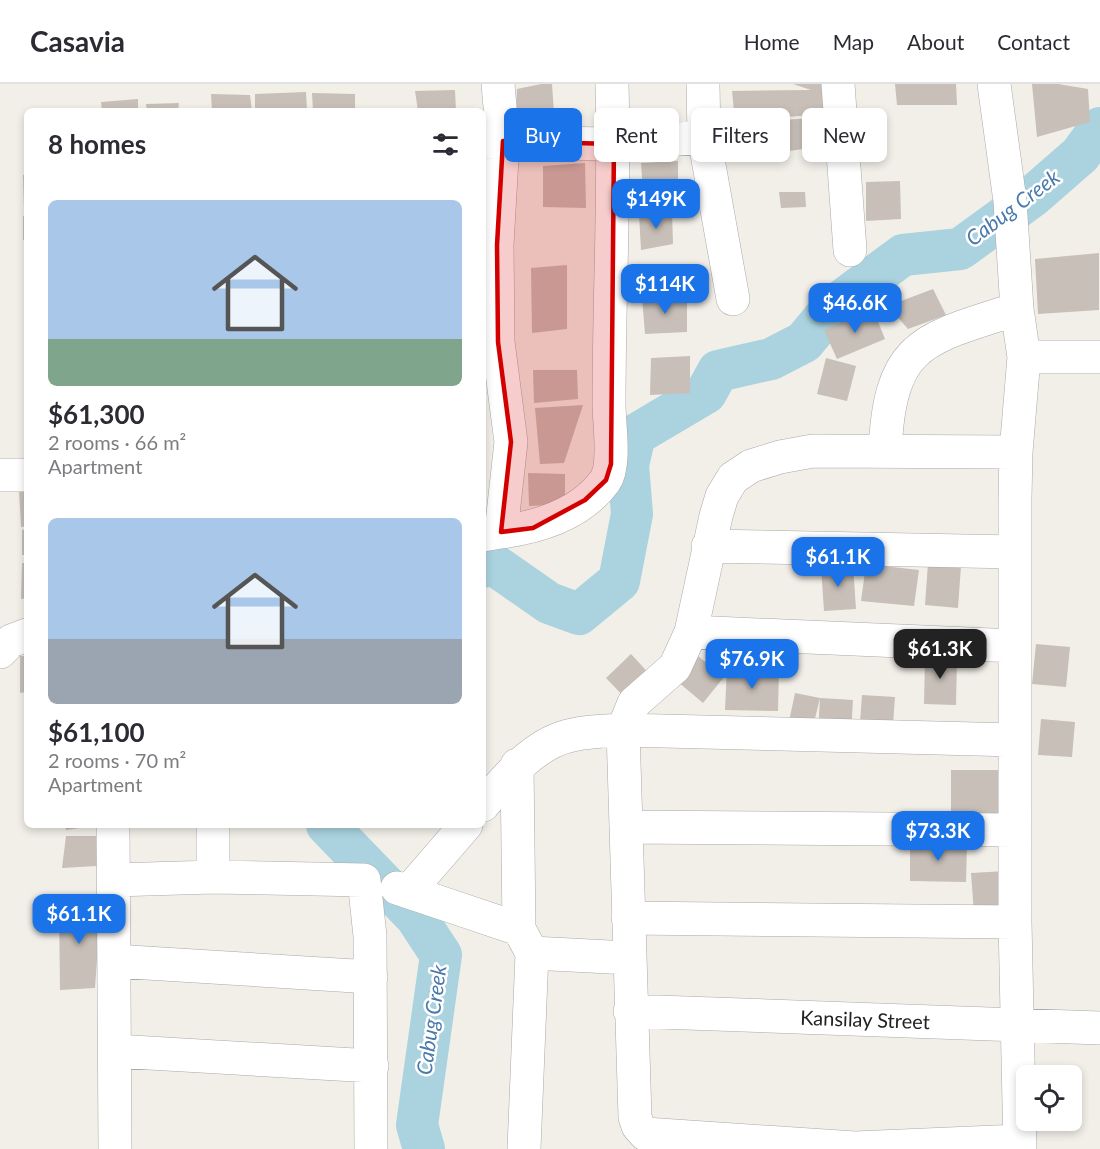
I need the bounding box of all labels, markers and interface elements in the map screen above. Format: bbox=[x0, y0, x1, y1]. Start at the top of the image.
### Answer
text: Casavia bbox=[30, 24, 125, 58]
text: Home bbox=[744, 29, 800, 54]
text: Map bbox=[833, 29, 874, 54]
text: About bbox=[907, 29, 964, 54]
text: Contact bbox=[997, 29, 1070, 54]
chip: Buy bbox=[504, 108, 582, 162]
chip: Rent bbox=[594, 108, 679, 162]
chip: Filters bbox=[691, 108, 790, 162]
chip: New bbox=[802, 108, 887, 162]
text: 8 homes bbox=[48, 128, 146, 160]
icon: filters bbox=[429, 128, 462, 161]
water label: Cabug Creek bbox=[960, 163, 1065, 250]
pin: $149K bbox=[614, 179, 698, 230]
text: $149K bbox=[626, 186, 686, 210]
icon: home bbox=[201, 239, 309, 347]
pin: $114K bbox=[623, 264, 707, 315]
text: $114K bbox=[635, 271, 695, 295]
pin: $46.6K bbox=[806, 283, 904, 334]
text: $46.6K bbox=[823, 290, 887, 314]
text: $61,300 bbox=[48, 398, 145, 430]
text: 2 rooms · 66 m² bbox=[48, 430, 186, 454]
text: Apartment bbox=[48, 454, 142, 478]
pin: $61.1K bbox=[789, 537, 887, 588]
text: $61.1K bbox=[806, 544, 870, 568]
icon: home bbox=[201, 557, 309, 665]
pin: $61.3K bbox=[891, 629, 989, 680]
text: $61.3K bbox=[908, 636, 972, 660]
pin: $76.9K bbox=[703, 639, 801, 690]
text: $76.9K bbox=[720, 646, 784, 670]
text: $61,100 bbox=[48, 716, 145, 748]
text: 2 rooms · 70 m² bbox=[48, 748, 186, 772]
text: Apartment bbox=[48, 772, 142, 796]
pin: $73.3K bbox=[889, 811, 987, 862]
text: $73.3K bbox=[906, 818, 970, 842]
pin: $61.1K bbox=[30, 894, 128, 945]
text: $61.1K bbox=[47, 901, 111, 925]
water label: Cabug Creek bbox=[410, 962, 451, 1076]
street label: Kansilay Street bbox=[800, 1005, 930, 1033]
map controls bbox=[1016, 1065, 1082, 1131]
button: locate bbox=[1016, 1065, 1082, 1131]

